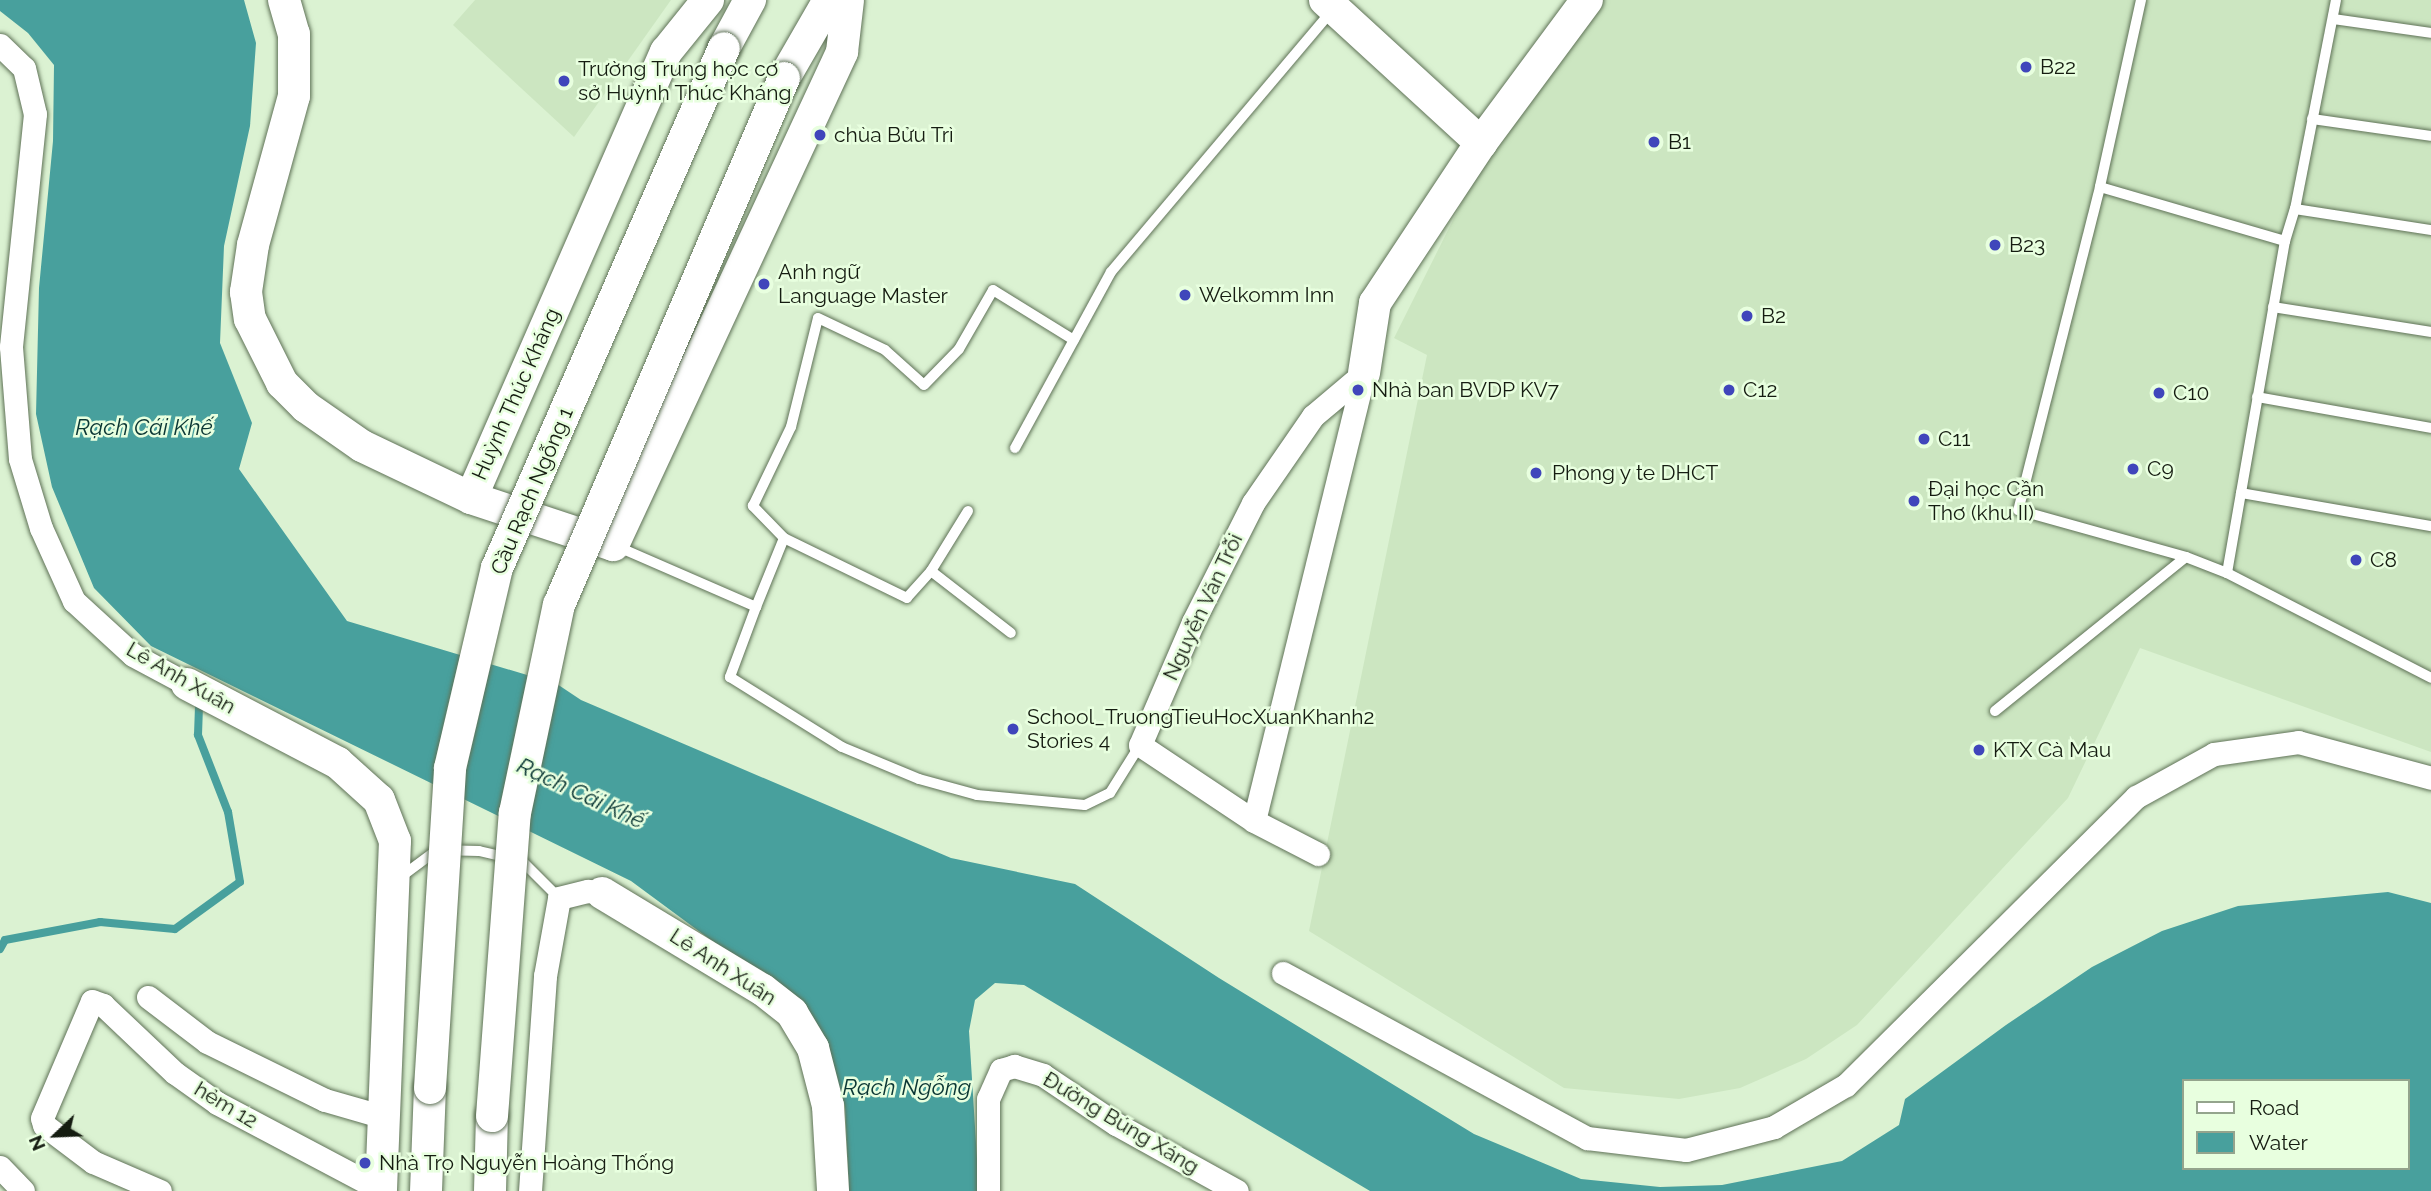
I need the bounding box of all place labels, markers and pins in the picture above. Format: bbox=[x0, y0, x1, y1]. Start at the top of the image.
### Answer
place label: B22 bbox=[2040, 54, 2076, 80]
place label: Trường Trung học cơ sở Huỳnh Thúc Kháng bbox=[578, 56, 792, 106]
marker: B22 bbox=[2018, 59, 2034, 75]
marker: Trường Trung học cơ sở Huỳnh Thúc Kháng bbox=[556, 73, 572, 89]
place label: chùa Bửu Trì bbox=[834, 122, 954, 148]
marker: chùa Bửu Trì bbox=[812, 127, 828, 143]
place label: B1 bbox=[1668, 129, 1691, 155]
marker: B1 bbox=[1646, 134, 1662, 150]
place label: B23 bbox=[2009, 232, 2045, 258]
marker: B23 bbox=[1987, 237, 2003, 253]
place label: Anh ngữ Language Master bbox=[778, 259, 948, 309]
marker: Anh ngữ Language Master bbox=[756, 276, 772, 292]
place label: Welkomm Inn bbox=[1199, 282, 1334, 308]
marker: Welkomm Inn bbox=[1177, 287, 1193, 303]
place label: B2 bbox=[1761, 303, 1786, 329]
marker: B2 bbox=[1739, 308, 1755, 324]
place label: Nhà ban BVDP KV7 bbox=[1372, 377, 1559, 403]
place label: C12 bbox=[1743, 377, 1777, 403]
place label: C10 bbox=[2173, 380, 2209, 406]
marker: Nhà ban BVDP KV7 bbox=[1350, 382, 1366, 398]
marker: C12 bbox=[1721, 382, 1737, 398]
marker: C10 bbox=[2151, 385, 2167, 401]
place label: C11 bbox=[1938, 426, 1970, 452]
marker: C11 bbox=[1916, 431, 1932, 447]
place label: C9 bbox=[2147, 456, 2174, 482]
place label: Phong y te DHCT bbox=[1552, 460, 1719, 486]
marker: C9 bbox=[2125, 461, 2141, 477]
marker: Phong y te DHCT bbox=[1526, 463, 1546, 483]
place label: Đại học Cần Thơ (khu II) bbox=[1928, 476, 2044, 526]
marker: Đại học Cần Thơ (khu II) bbox=[1906, 493, 1922, 509]
place label: C8 bbox=[2370, 547, 2397, 573]
marker: C8 bbox=[2348, 552, 2364, 568]
place label: School_TruongTieuHocXuanKhanh2 Stories 4 bbox=[1027, 704, 1374, 754]
marker: School_TruongTieuHocXuanKhanh2 Stories 4 bbox=[1005, 721, 1021, 737]
place label: KTX Cà Mau bbox=[1993, 737, 2111, 763]
marker: KTX Cà Mau bbox=[1971, 742, 1987, 758]
place label: Nhà Trọ Nguyễn Hoàng Thống bbox=[379, 1150, 675, 1176]
marker: Nhà Trọ Nguyễn Hoàng Thống bbox=[357, 1155, 373, 1171]

